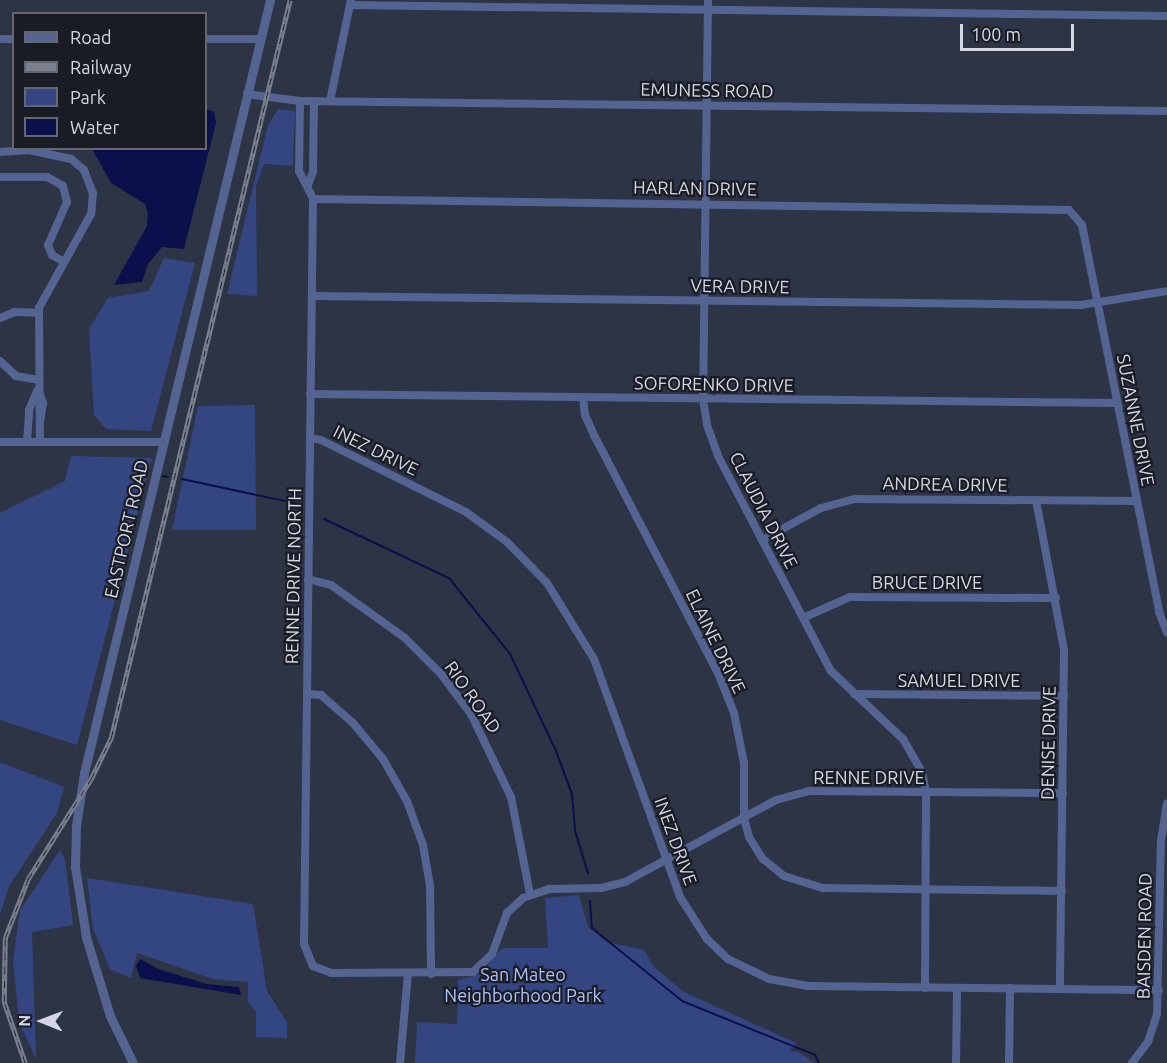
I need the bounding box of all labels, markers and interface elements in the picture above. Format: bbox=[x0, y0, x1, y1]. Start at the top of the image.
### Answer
legend bbox=[12, 12, 207, 150]
scale bar bbox=[963, 12, 1077, 50]
text: 100 m bbox=[971, 24, 1021, 44]
text: Road bbox=[70, 27, 112, 47]
text: Railway bbox=[70, 57, 131, 77]
street label: EMUNESS ROAD bbox=[640, 78, 774, 102]
text: Park bbox=[70, 87, 106, 107]
text: Water bbox=[70, 117, 119, 137]
street label: HARLAN DRIVE bbox=[633, 176, 757, 200]
street label: VERA DRIVE bbox=[690, 274, 790, 298]
street label: SUZANNE DRIVE bbox=[1113, 352, 1159, 488]
street label: SOFORENKO DRIVE bbox=[634, 372, 794, 396]
street label: INEZ DRIVE bbox=[330, 420, 422, 480]
street label: CLAUDIA DRIVE bbox=[725, 448, 803, 572]
street label: EASTPORT ROAD bbox=[100, 458, 152, 600]
street label: ANDREA DRIVE bbox=[882, 472, 1008, 496]
street label: RENNE DRIVE NORTH bbox=[281, 488, 305, 664]
street label: BRUCE DRIVE bbox=[872, 571, 982, 593]
street label: ELAINE DRIVE bbox=[681, 585, 751, 697]
street label: RIO ROAD bbox=[440, 657, 506, 737]
street label: SAMUEL DRIVE bbox=[898, 669, 1020, 691]
street label: DENISE DRIVE bbox=[1036, 686, 1060, 800]
street label: RENNE DRIVE bbox=[813, 766, 925, 788]
street label: INEZ DRIVE bbox=[650, 794, 702, 888]
street label: BAISDEN ROAD bbox=[1132, 873, 1156, 999]
park label: San Mateo Neighborhood Park bbox=[444, 964, 602, 1006]
north arrow bbox=[12, 991, 72, 1051]
text: N bbox=[15, 1015, 33, 1027]

